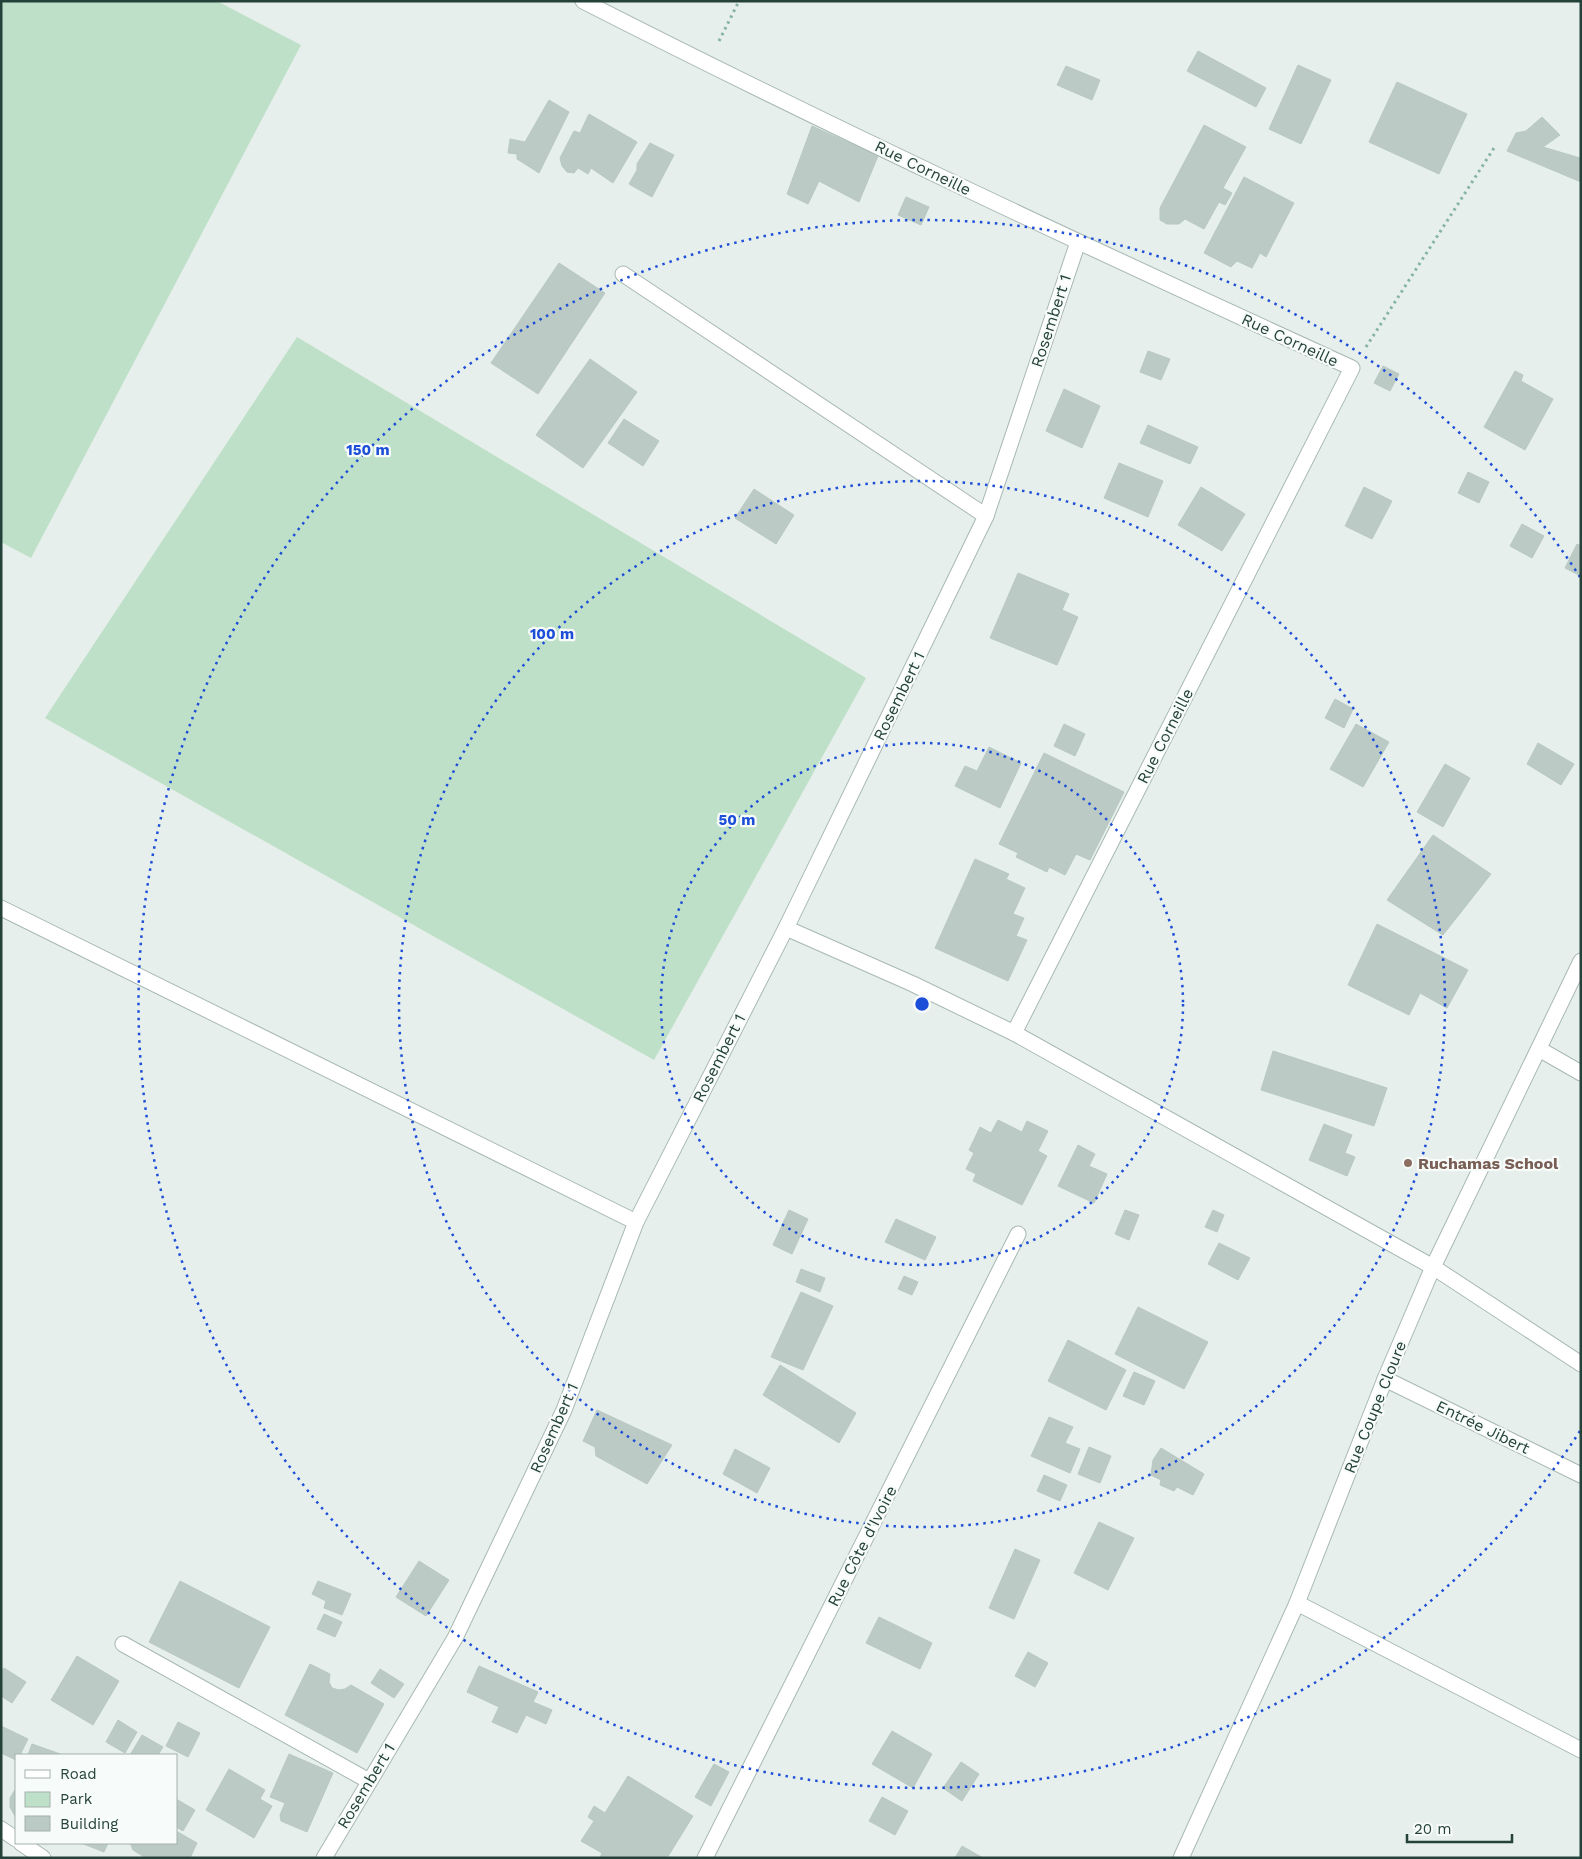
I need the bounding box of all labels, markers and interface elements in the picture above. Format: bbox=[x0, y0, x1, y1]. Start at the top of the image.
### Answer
street label: Rue Corneille bbox=[872, 137, 974, 199]
street label: Rosembert 1 bbox=[1027, 272, 1075, 370]
street label: Rue Corneille bbox=[1239, 309, 1341, 371]
text: 150 m bbox=[346, 441, 390, 459]
text: 100 m bbox=[530, 625, 574, 643]
street label: Rosembert 1 bbox=[869, 649, 929, 743]
street label: Rue Corneille bbox=[1133, 685, 1197, 787]
text: 50 m bbox=[719, 811, 755, 829]
centre of rings bbox=[913, 995, 931, 1013]
street label: Rosembert 1 bbox=[689, 1011, 749, 1105]
place label: Ruchamas School bbox=[1418, 1154, 1559, 1173]
marker: Ruchamas School bbox=[1402, 1157, 1414, 1169]
street label: Rue Coupe Cloure bbox=[1340, 1338, 1410, 1476]
street label: Rosembert 1 bbox=[526, 1380, 582, 1476]
street label: Entrée Jibert bbox=[1433, 1396, 1533, 1458]
street label: Rue Côte d'Ivoire bbox=[823, 1482, 901, 1610]
street label: Rosembert 1 bbox=[333, 1740, 399, 1832]
legend bbox=[15, 1754, 178, 1844]
text: Road bbox=[60, 1765, 97, 1783]
text: Park bbox=[60, 1790, 93, 1808]
scale bar bbox=[1407, 1812, 1512, 1844]
text: Building bbox=[60, 1815, 118, 1833]
text: 20 m bbox=[1414, 1820, 1452, 1838]

